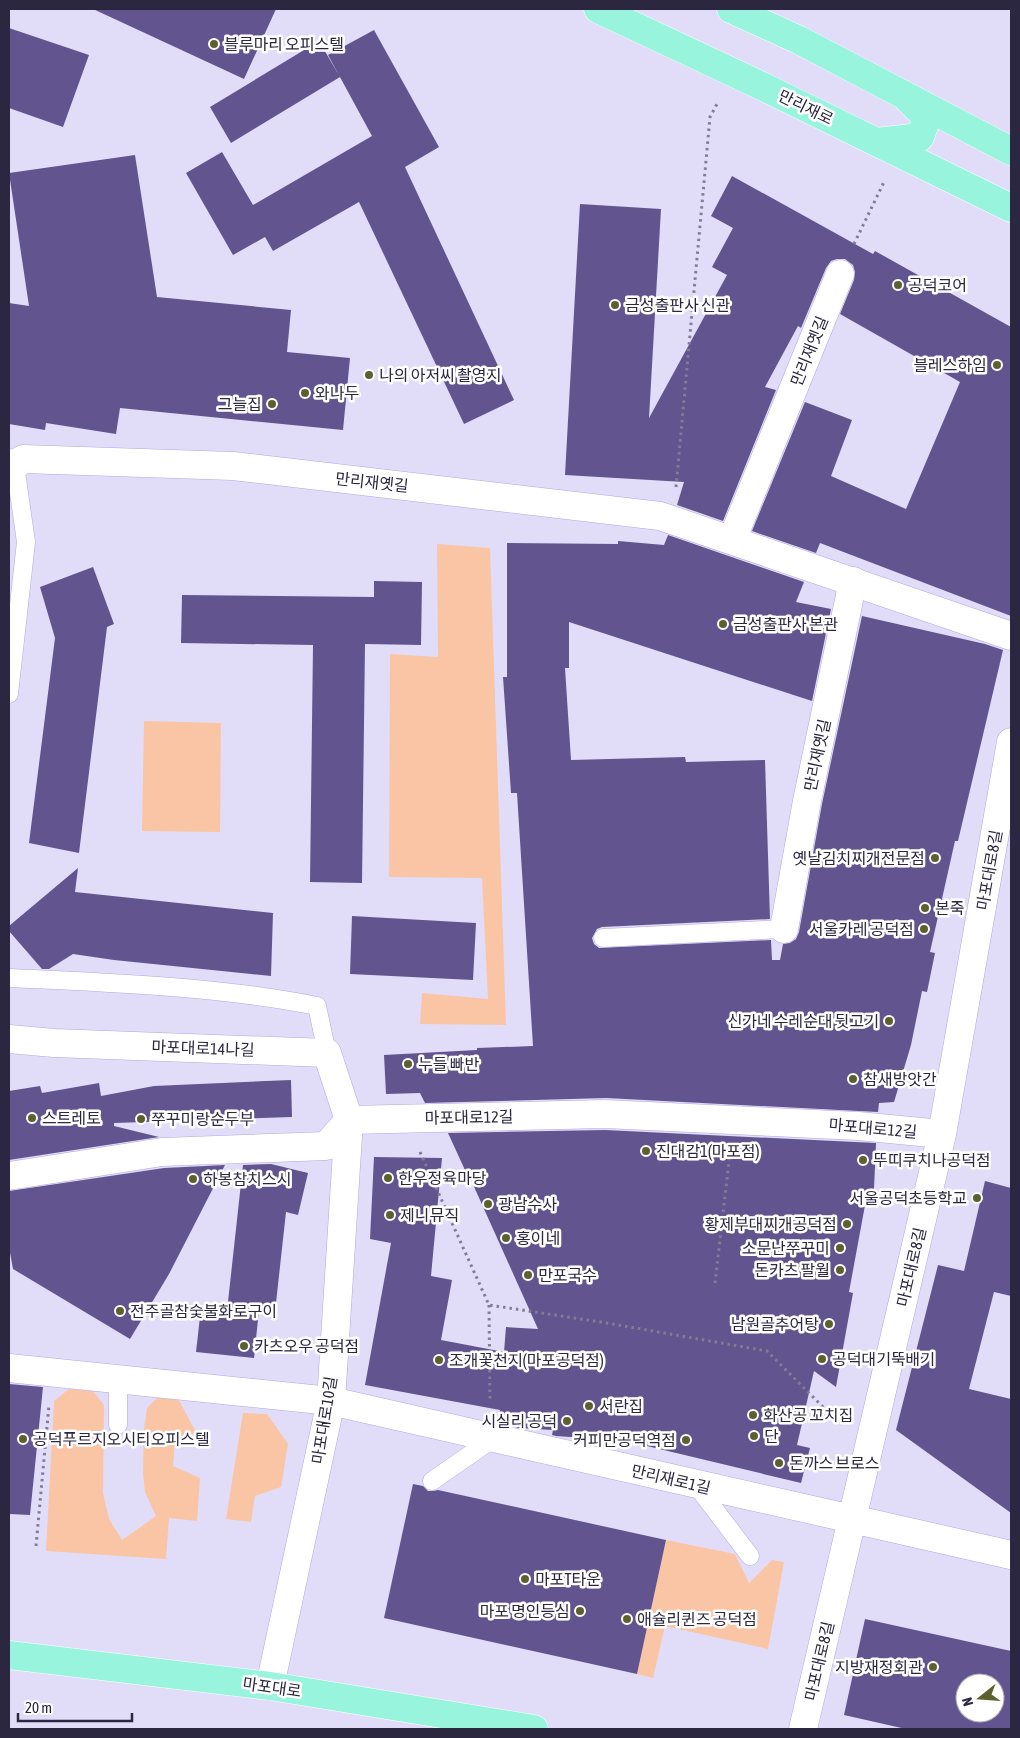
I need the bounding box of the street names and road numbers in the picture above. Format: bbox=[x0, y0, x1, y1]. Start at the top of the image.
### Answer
street label: 만리재로 bbox=[776, 86, 837, 128]
street label: 만리재옛길 bbox=[787, 314, 831, 388]
street label: 만리재옛길 bbox=[334, 469, 410, 495]
street label: 만리재옛길 bbox=[801, 717, 833, 793]
street label: 마포대로8길 bbox=[973, 828, 1005, 912]
street label: 마포대로14나길 bbox=[151, 1037, 255, 1059]
street label: 마포대로12길 bbox=[425, 1107, 513, 1127]
street label: 마포대로12길 bbox=[828, 1115, 918, 1141]
street label: 마포대로8길 bbox=[893, 1225, 929, 1309]
street label: 마포대로10길 bbox=[308, 1375, 340, 1465]
street label: 만리재로1길 bbox=[629, 1461, 713, 1497]
street label: 마포대로8길 bbox=[801, 1619, 837, 1703]
street label: 마포대로 bbox=[242, 1674, 303, 1700]

